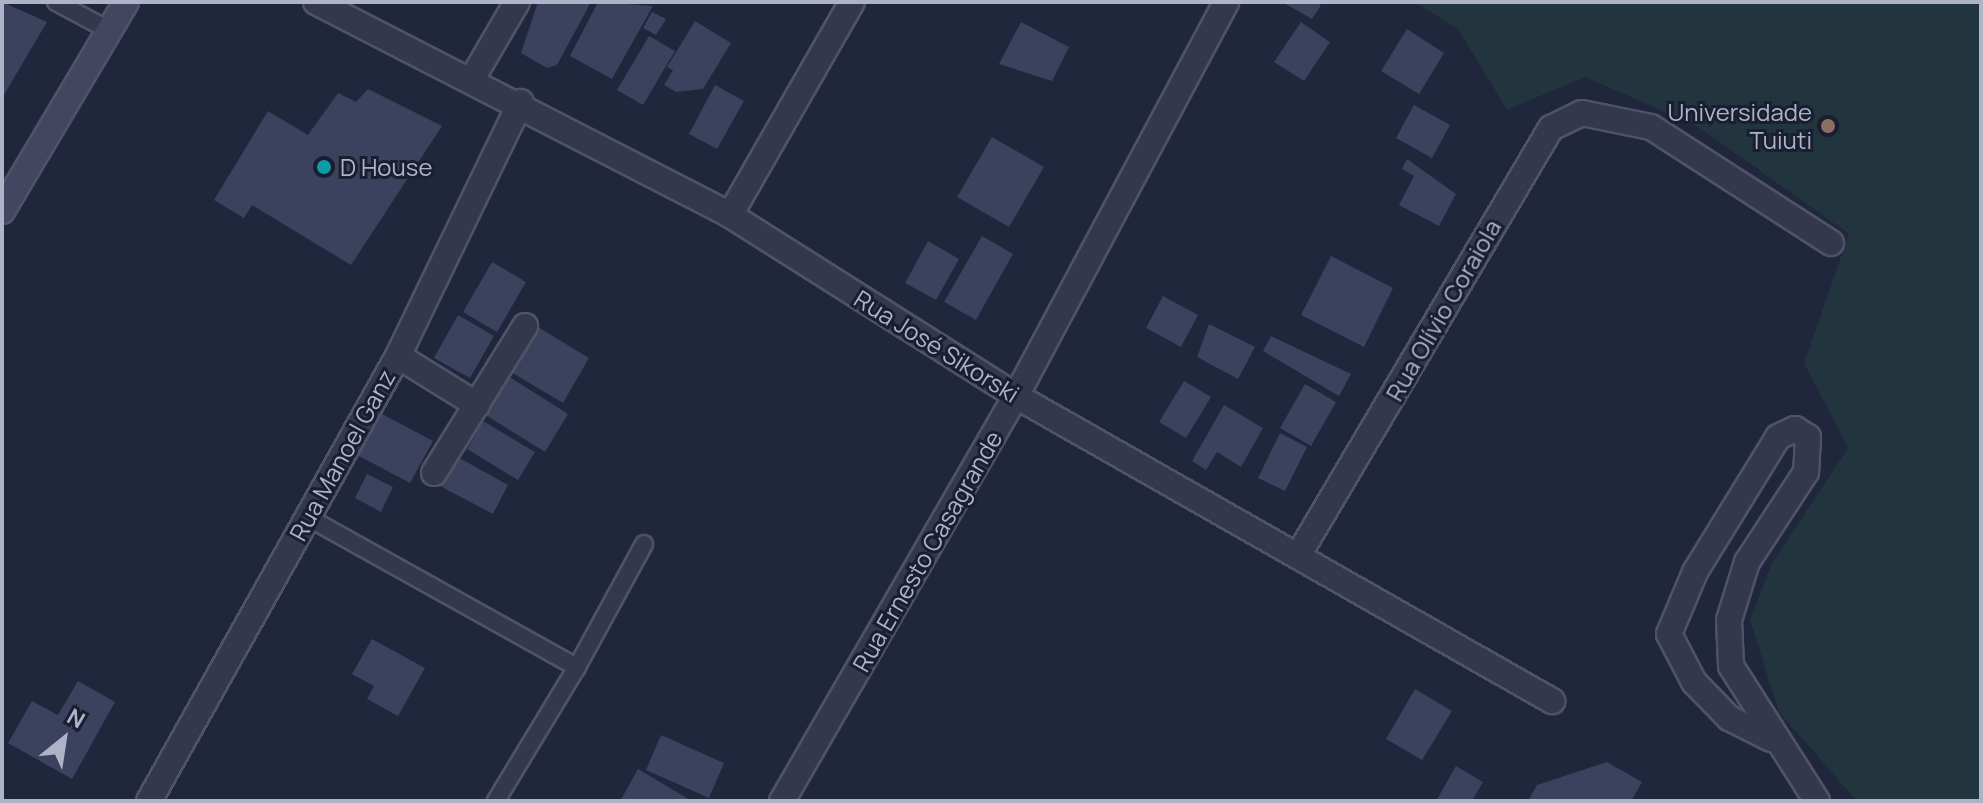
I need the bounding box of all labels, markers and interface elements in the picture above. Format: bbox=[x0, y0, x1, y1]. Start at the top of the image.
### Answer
place label: Universidade Tuiuti bbox=[1667, 98, 1812, 154]
marker: Universidade Tuiuti bbox=[1819, 117, 1837, 135]
place label: D House bbox=[340, 153, 432, 181]
marker: D House bbox=[315, 158, 333, 176]
street label: Rua Olívio Coraiola bbox=[1379, 214, 1507, 406]
street label: Rua José Sikorski bbox=[849, 284, 1025, 408]
street label: Rua Manoel Ganz bbox=[283, 364, 401, 546]
street label: Rua Ernesto Casagrande bbox=[846, 425, 1008, 677]
north arrow bbox=[24, 699, 104, 779]
text: N bbox=[62, 701, 90, 735]

